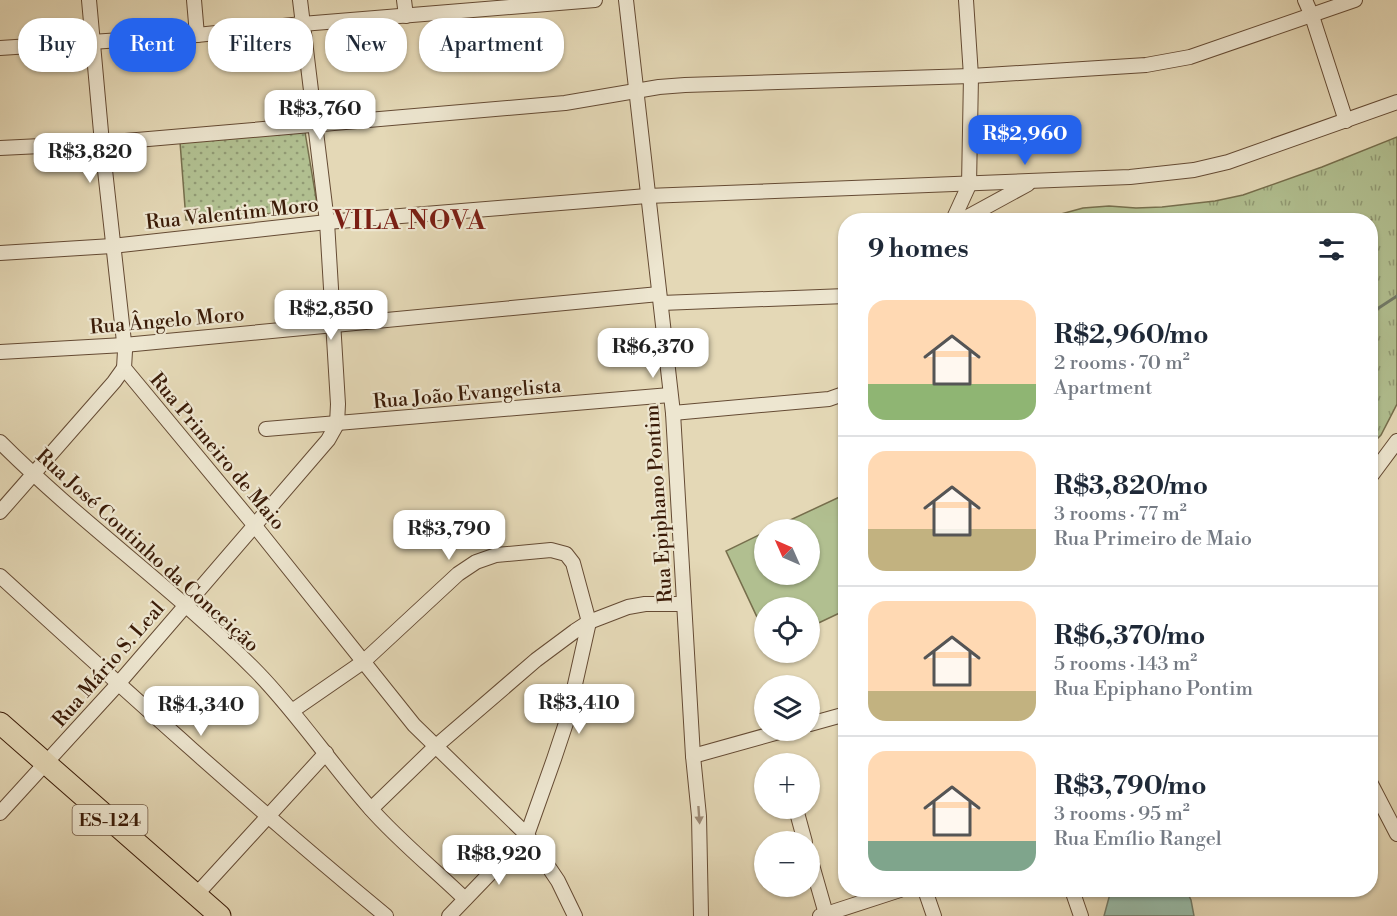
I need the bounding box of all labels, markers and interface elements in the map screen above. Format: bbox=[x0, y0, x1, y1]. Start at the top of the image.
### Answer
chip: Buy bbox=[18, 18, 97, 72]
chip: Rent bbox=[109, 18, 196, 72]
chip: Filters bbox=[208, 18, 313, 72]
chip: New bbox=[325, 18, 407, 72]
chip: Apartment bbox=[419, 18, 564, 72]
pin: R$3,760 bbox=[265, 90, 375, 141]
text: R$3,760 bbox=[279, 97, 361, 122]
pin: R$2,960 bbox=[970, 115, 1080, 166]
text: R$2,960 bbox=[982, 122, 1068, 147]
pin: R$3,820 bbox=[35, 133, 145, 184]
text: R$3,820 bbox=[48, 140, 132, 165]
street label: Rua Valentim Moro bbox=[144, 193, 320, 236]
district label: VILA NOVA bbox=[332, 205, 487, 237]
text: 9 homes bbox=[868, 233, 969, 265]
icon: filters bbox=[1315, 233, 1348, 266]
pin: R$2,850 bbox=[276, 290, 386, 341]
text: R$2,850 bbox=[288, 297, 374, 322]
street label: Rua Ângelo Moro bbox=[89, 301, 246, 341]
text: R$2,960/mo bbox=[1054, 319, 1209, 351]
icon: home bbox=[916, 324, 988, 396]
pin: R$6,370 bbox=[598, 328, 708, 379]
text: R$6,370 bbox=[612, 335, 694, 360]
text: 2 rooms · 70 m² bbox=[1054, 351, 1190, 376]
street label: Rua Primeiro de Maio bbox=[144, 368, 290, 536]
street label: Rua João Evangelista bbox=[372, 374, 563, 415]
text: Apartment bbox=[1054, 376, 1152, 401]
street label: Rua Epiphano Pontim bbox=[640, 403, 679, 604]
street label: Rua José Coutinho da Conceição bbox=[30, 444, 264, 658]
text: R$3,820/mo bbox=[1054, 470, 1208, 502]
icon: home bbox=[916, 475, 988, 547]
text: 3 rooms · 77 m² bbox=[1054, 502, 1187, 527]
pin: R$3,790 bbox=[394, 510, 504, 561]
text: R$3,790 bbox=[407, 517, 491, 542]
north arrow bbox=[754, 519, 820, 585]
map controls bbox=[754, 519, 820, 897]
text: Rua Primeiro de Maio bbox=[1054, 527, 1252, 552]
street label: Rua Mário S. Leal bbox=[48, 597, 171, 733]
button: locate bbox=[754, 597, 820, 663]
text: R$6,370/mo bbox=[1054, 620, 1205, 652]
icon: home bbox=[916, 625, 988, 697]
text: 5 rooms · 143 m² bbox=[1054, 652, 1197, 677]
button: layers bbox=[754, 675, 820, 741]
text: Rua Epiphano Pontim bbox=[1054, 677, 1253, 702]
pin: R$3,410 bbox=[524, 684, 634, 735]
pin: R$4,340 bbox=[146, 686, 256, 737]
text: R$3,410 bbox=[538, 691, 620, 716]
text: R$4,340 bbox=[158, 693, 244, 718]
button: + bbox=[754, 753, 820, 819]
text: R$3,790/mo bbox=[1054, 770, 1206, 802]
icon: home bbox=[916, 775, 988, 847]
text: 3 rooms · 95 m² bbox=[1054, 802, 1190, 827]
road number: ES-124 bbox=[72, 805, 148, 835]
one-way arrow bbox=[694, 805, 704, 824]
text: Rua Emílio Rangel bbox=[1054, 827, 1222, 852]
button: − bbox=[754, 831, 820, 897]
pin: R$8,920 bbox=[444, 835, 554, 886]
text: R$8,920 bbox=[456, 842, 542, 867]

